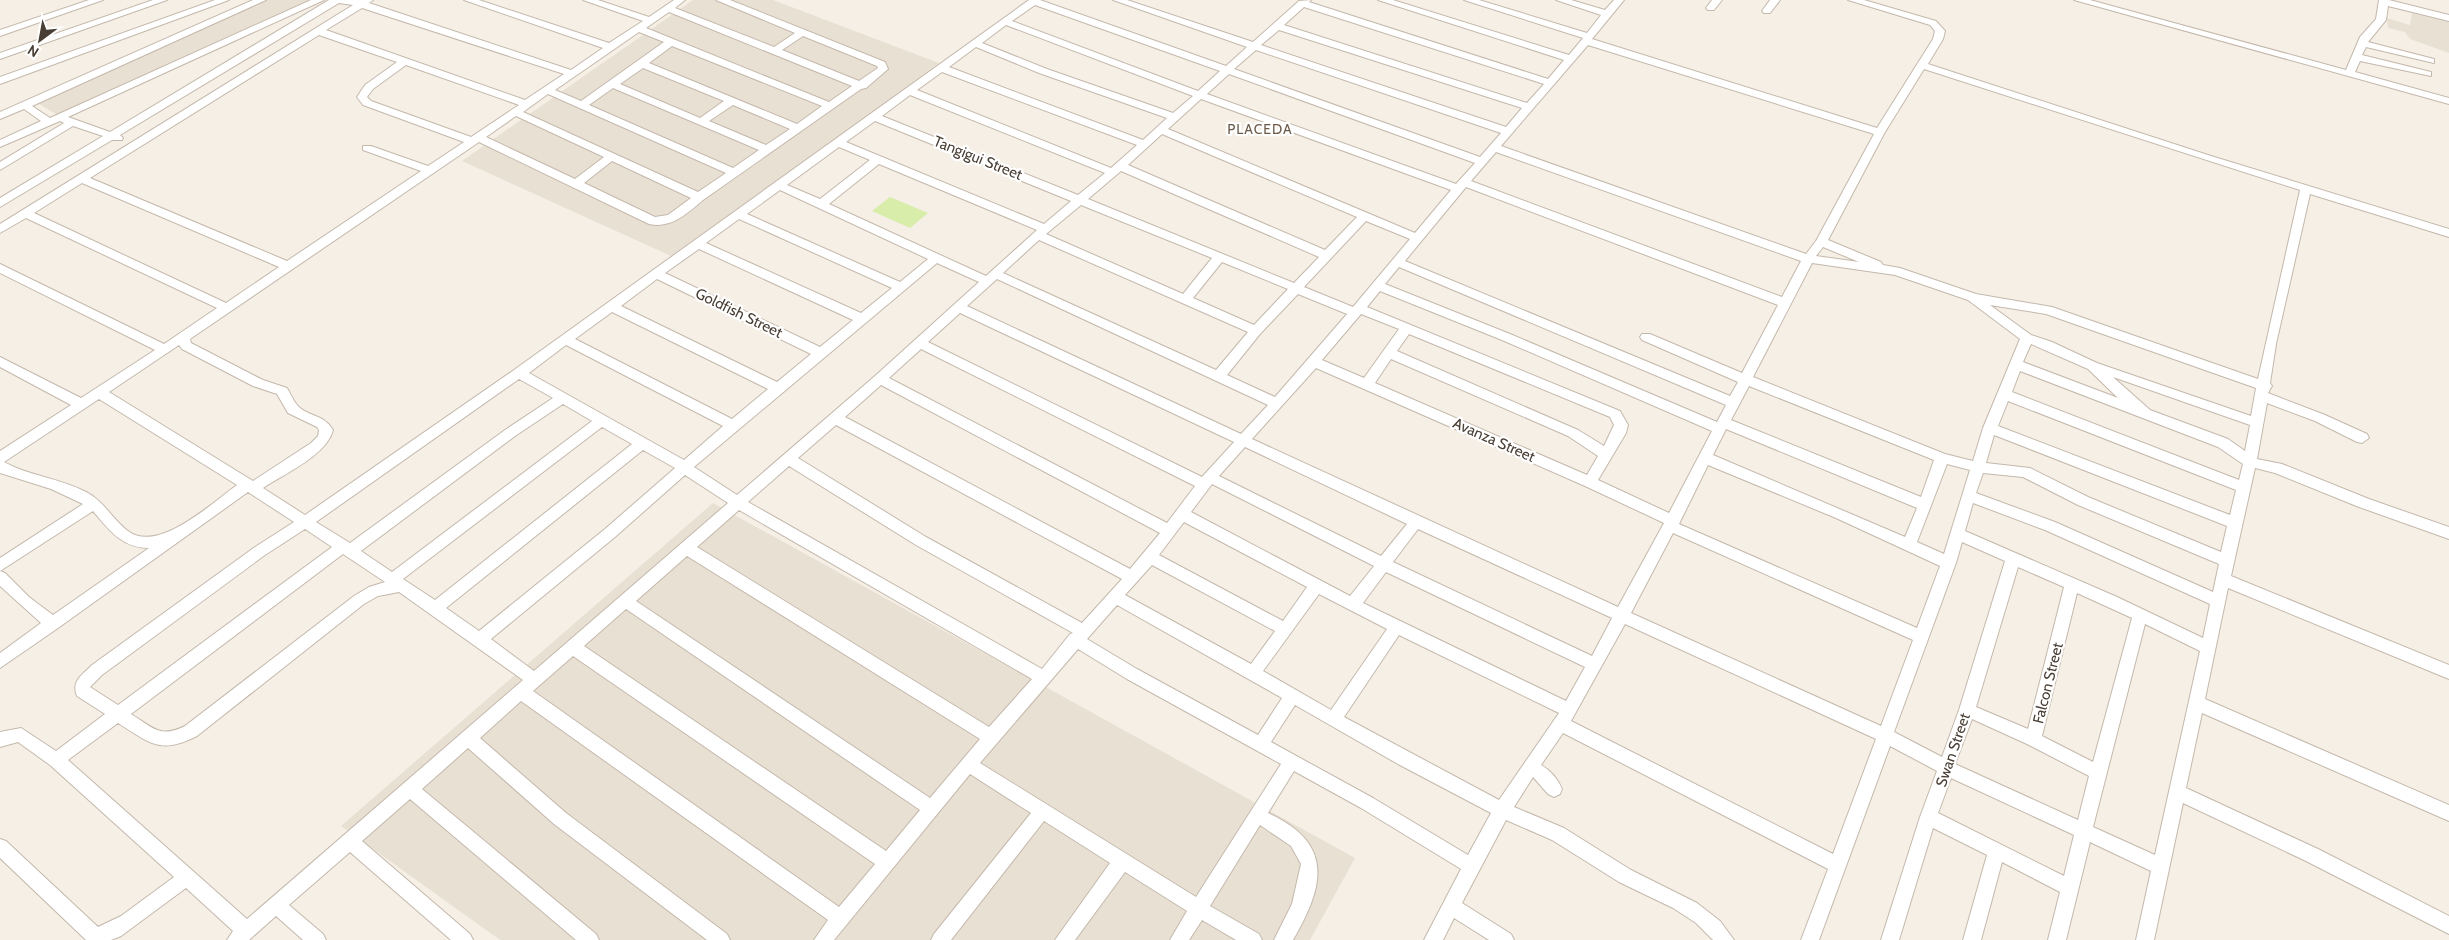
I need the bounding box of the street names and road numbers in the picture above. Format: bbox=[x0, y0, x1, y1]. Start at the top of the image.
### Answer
street label: Tangigui Street bbox=[931, 132, 1025, 184]
street label: Goldfish Street bbox=[693, 284, 785, 342]
street label: Avanza Street bbox=[1450, 414, 1538, 466]
street label: Falcon Street bbox=[2029, 641, 2067, 725]
street label: Swan Street bbox=[1932, 711, 1974, 789]

